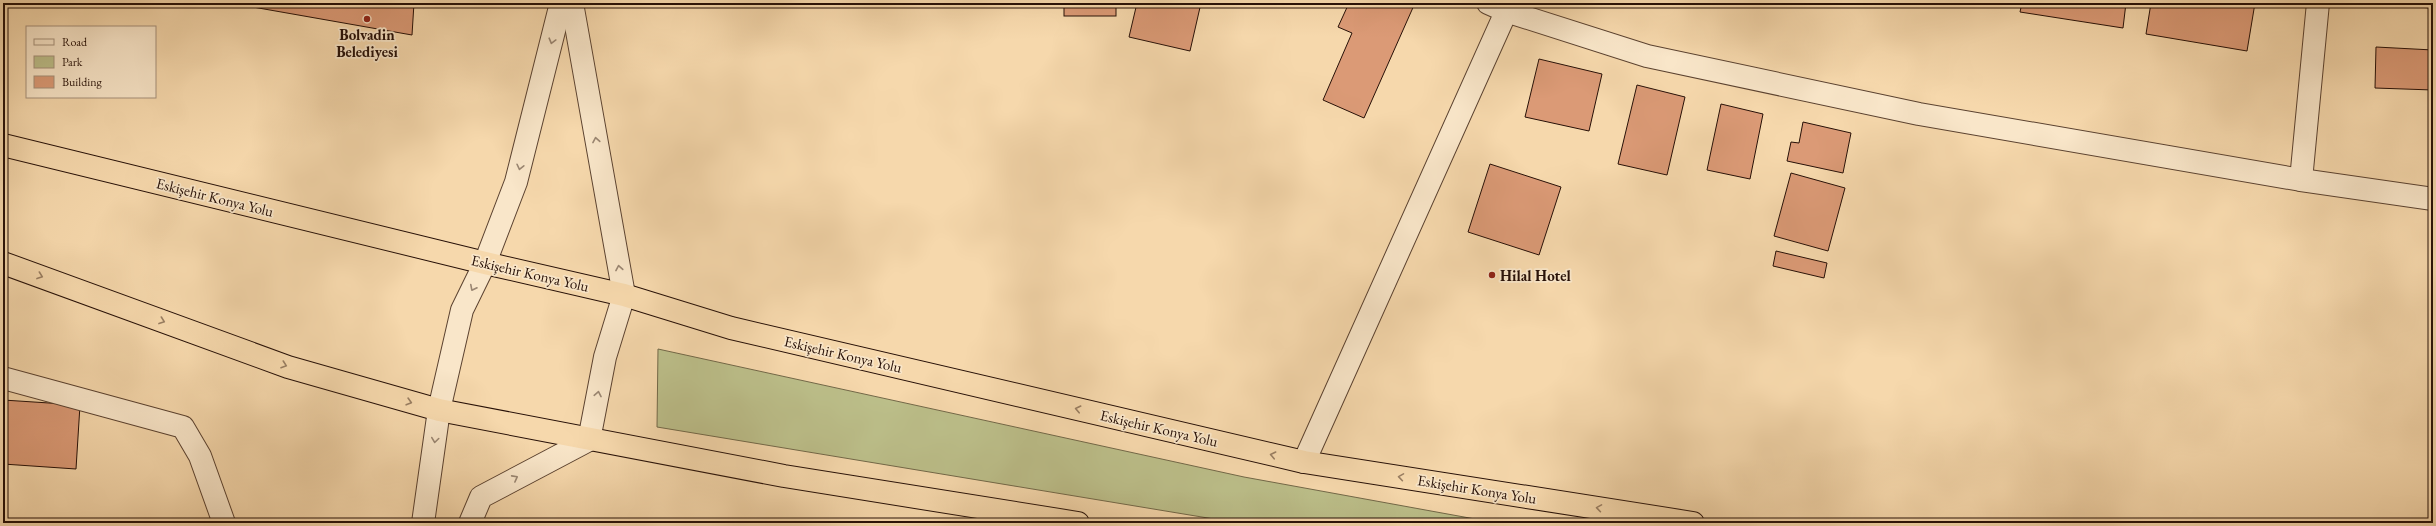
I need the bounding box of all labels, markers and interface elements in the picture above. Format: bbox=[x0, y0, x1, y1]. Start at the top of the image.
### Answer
marker: Bolvadin Belediyesi bbox=[362, 14, 372, 24]
place label: Bolvadin Belediyesi bbox=[336, 25, 398, 61]
legend bbox=[26, 26, 156, 98]
text: Road bbox=[62, 34, 88, 50]
one-way arrow bbox=[548, 37, 556, 44]
text: Park bbox=[62, 54, 83, 70]
text: Building bbox=[62, 74, 103, 90]
one-way arrow bbox=[592, 137, 601, 143]
one-way arrow bbox=[516, 164, 524, 170]
street label: Eskişehir Konya Yolu bbox=[154, 173, 276, 221]
street label: Eskişehir Konya Yolu bbox=[469, 250, 591, 296]
one-way arrow bbox=[615, 264, 624, 271]
place label: Hilal Hotel bbox=[1500, 266, 1571, 285]
marker: Hilal Hotel bbox=[1487, 270, 1497, 280]
one-way arrow bbox=[36, 272, 43, 280]
one-way arrow bbox=[470, 283, 478, 291]
one-way arrow bbox=[158, 316, 165, 324]
street label: Eskişehir Konya Yolu bbox=[782, 331, 904, 377]
one-way arrow bbox=[280, 360, 287, 369]
one-way arrow bbox=[593, 391, 601, 397]
one-way arrow bbox=[405, 397, 412, 406]
street label: Eskişehir Konya Yolu bbox=[1098, 405, 1220, 451]
one-way arrow bbox=[1075, 406, 1082, 414]
one-way arrow bbox=[431, 437, 440, 443]
one-way arrow bbox=[1270, 451, 1276, 459]
street label: Eskişehir Konya Yolu bbox=[1416, 470, 1538, 508]
one-way arrow bbox=[1398, 473, 1404, 482]
one-way arrow bbox=[511, 476, 518, 483]
one-way arrow bbox=[1596, 504, 1602, 513]

